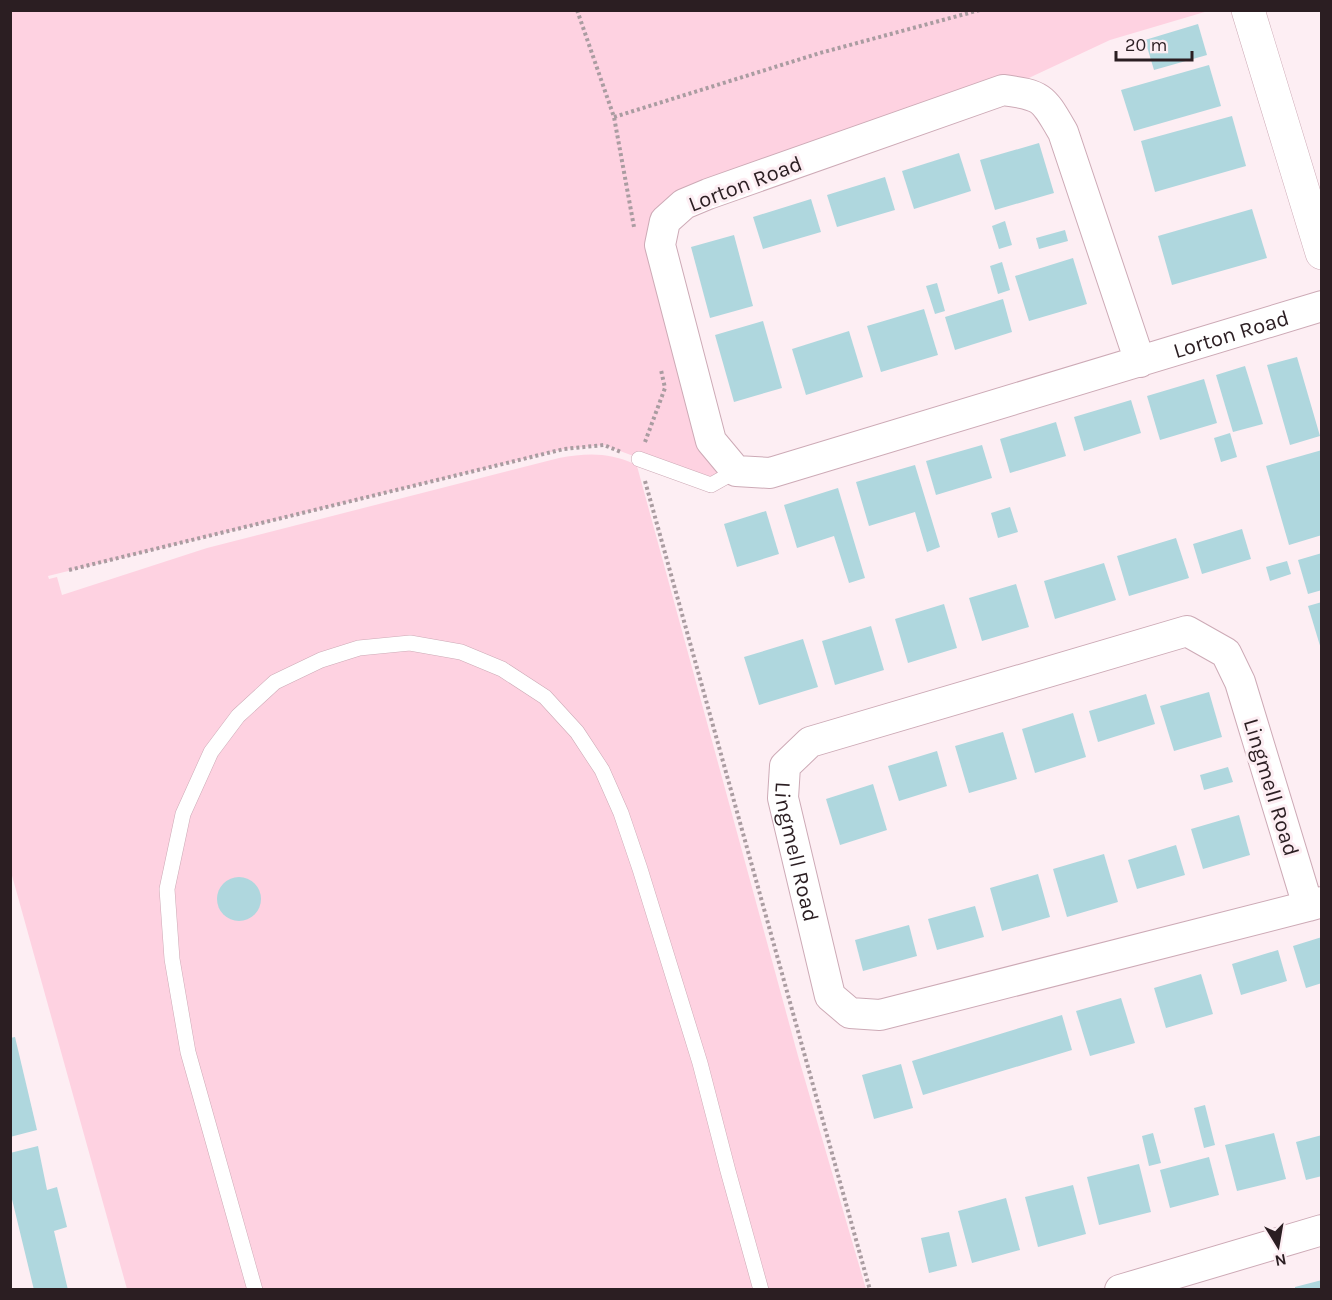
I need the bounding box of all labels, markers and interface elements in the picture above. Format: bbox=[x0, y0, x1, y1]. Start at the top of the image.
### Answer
scale bar bbox=[1116, 24, 1192, 62]
text: 20 m bbox=[1125, 34, 1167, 56]
street label: Lorton Road bbox=[685, 150, 806, 218]
street label: Lorton Road bbox=[1170, 305, 1292, 364]
street label: Lingmell Road bbox=[1238, 715, 1304, 859]
street label: Lingmell Road bbox=[769, 781, 824, 924]
north arrow bbox=[1248, 1216, 1308, 1276]
text: N bbox=[1273, 1250, 1288, 1271]

